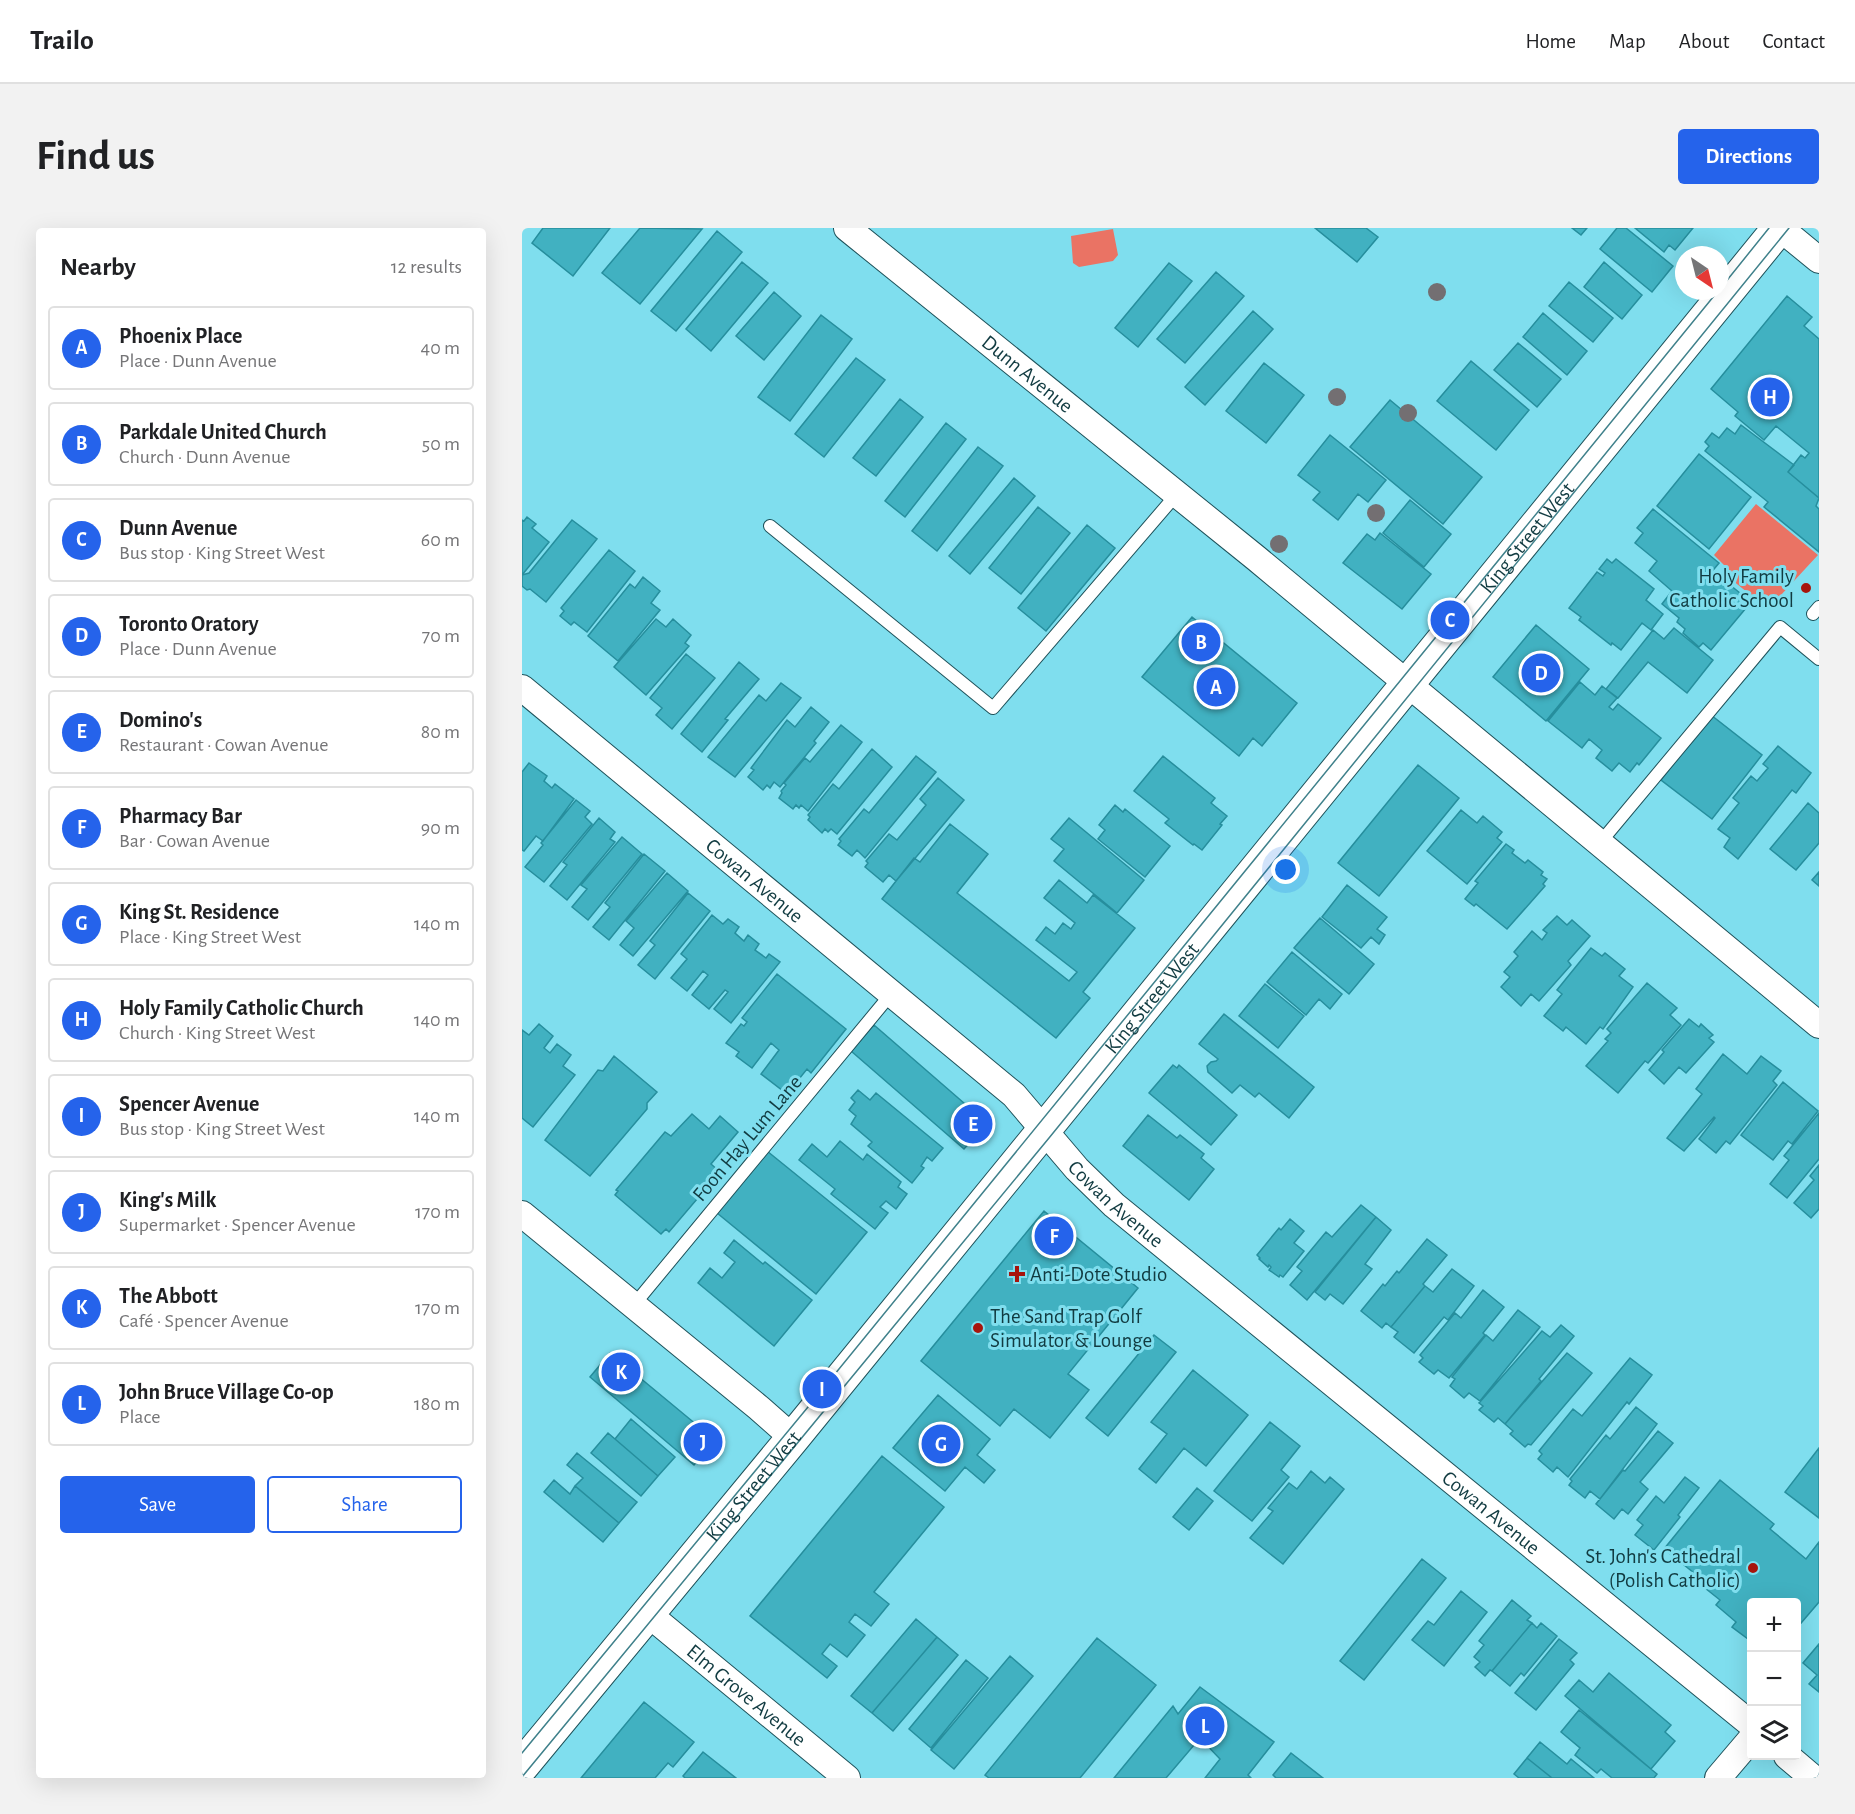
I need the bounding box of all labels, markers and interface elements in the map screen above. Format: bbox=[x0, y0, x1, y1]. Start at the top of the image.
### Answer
text: Trailo bbox=[30, 27, 94, 55]
text: Home bbox=[1525, 31, 1576, 52]
text: Map bbox=[1609, 31, 1646, 52]
text: About bbox=[1679, 31, 1729, 52]
text: Contact bbox=[1762, 31, 1825, 52]
button: Directions bbox=[1678, 129, 1819, 184]
text: Find us bbox=[36, 135, 155, 177]
north arrow bbox=[1675, 246, 1729, 300]
text: Nearby bbox=[60, 254, 136, 280]
text: 12 results bbox=[391, 257, 462, 277]
text: Phoenix Place bbox=[119, 325, 242, 347]
street label: Dunn Avenue bbox=[978, 331, 1077, 417]
text: A bbox=[76, 338, 88, 358]
text: 40 m bbox=[421, 338, 460, 358]
text: Place · Dunn Avenue bbox=[119, 351, 277, 371]
pin: H bbox=[1750, 374, 1790, 420]
text: Parkdale United Church bbox=[119, 421, 327, 443]
text: B bbox=[76, 434, 87, 454]
text: 50 m bbox=[422, 434, 460, 454]
text: Church · Dunn Avenue bbox=[119, 447, 290, 467]
street label: King Street West bbox=[1476, 478, 1578, 597]
text: Dunn Avenue bbox=[119, 517, 237, 539]
text: C bbox=[76, 530, 87, 550]
text: 60 m bbox=[421, 530, 460, 550]
text: Bus stop · King Street West bbox=[119, 543, 325, 563]
place label: Holy Family Catholic School bbox=[1669, 566, 1794, 611]
marker: Holy Family Catholic School bbox=[1799, 581, 1813, 595]
pin: C bbox=[1430, 598, 1470, 642]
text: Toronto Oratory bbox=[119, 613, 259, 635]
pin: B bbox=[1182, 620, 1220, 664]
text: D bbox=[75, 626, 88, 646]
text: 70 m bbox=[422, 626, 460, 646]
text: Place · Dunn Avenue bbox=[119, 639, 277, 659]
pin: D bbox=[1522, 650, 1560, 696]
pin: A bbox=[1196, 664, 1236, 710]
text: Domino's bbox=[119, 709, 202, 731]
text: E bbox=[76, 722, 87, 742]
text: 80 m bbox=[421, 722, 460, 742]
text: Restaurant · Cowan Avenue bbox=[119, 735, 328, 755]
text: Pharmacy Bar bbox=[119, 805, 242, 827]
text: F bbox=[77, 818, 86, 838]
text: 90 m bbox=[421, 818, 460, 838]
text: Bar · Cowan Avenue bbox=[119, 831, 270, 851]
street label: Cowan Avenue bbox=[702, 835, 807, 927]
your location bbox=[1271, 855, 1300, 884]
text: King St. Residence bbox=[119, 901, 279, 923]
text: G bbox=[76, 914, 87, 934]
text: 140 m bbox=[414, 914, 460, 934]
text: Place · King Street West bbox=[119, 927, 301, 947]
street label: King Street West bbox=[1101, 939, 1203, 1058]
text: Holy Family Catholic Church bbox=[119, 997, 364, 1019]
text: H bbox=[75, 1010, 88, 1030]
text: 140 m bbox=[414, 1010, 460, 1030]
text: Church · King Street West bbox=[119, 1023, 315, 1043]
street label: Foon Hay Lum Lane bbox=[689, 1071, 806, 1205]
text: Spencer Avenue bbox=[119, 1093, 259, 1115]
pin: E bbox=[954, 1102, 992, 1146]
text: I bbox=[79, 1106, 84, 1126]
text: 140 m bbox=[414, 1106, 460, 1126]
text: Bus stop · King Street West bbox=[119, 1119, 325, 1139]
street label: Cowan Avenue bbox=[1064, 1157, 1167, 1252]
text: King's Milk bbox=[119, 1189, 216, 1211]
text: J bbox=[78, 1202, 85, 1222]
text: 170 m bbox=[415, 1202, 460, 1222]
pin: F bbox=[1034, 1214, 1074, 1258]
text: Supermarket · Spencer Avenue bbox=[119, 1215, 356, 1235]
place label: Anti-Dote Studio bbox=[1030, 1264, 1167, 1285]
marker: Anti-Dote Studio bbox=[1008, 1265, 1026, 1283]
text: The Abbott bbox=[119, 1285, 218, 1307]
text: K bbox=[76, 1298, 87, 1318]
text: 170 m bbox=[415, 1298, 460, 1318]
place label: The Sand Trap Golf Simulator & Lounge bbox=[990, 1306, 1152, 1351]
text: Café · Spencer Avenue bbox=[119, 1311, 289, 1331]
marker: The Sand Trap Golf Simulator & Lounge bbox=[971, 1321, 985, 1335]
pin: K bbox=[602, 1350, 640, 1394]
pin: I bbox=[802, 1366, 842, 1412]
text: John Bruce Village Co-op bbox=[119, 1381, 334, 1403]
text: L bbox=[77, 1394, 86, 1414]
text: 180 m bbox=[414, 1394, 460, 1414]
text: Place bbox=[119, 1407, 160, 1427]
pin: J bbox=[684, 1420, 723, 1464]
pin: G bbox=[922, 1422, 960, 1466]
street label: King Street West bbox=[702, 1427, 805, 1546]
street label: Cowan Avenue bbox=[1438, 1467, 1544, 1559]
button: Save bbox=[60, 1476, 255, 1533]
button: Share bbox=[267, 1476, 462, 1533]
place label: St. John's Cathedral (Polish Catholic) bbox=[1585, 1546, 1741, 1591]
marker: St. John's Cathedral (Polish Catholic) bbox=[1746, 1561, 1760, 1575]
map controls bbox=[1747, 1598, 1801, 1760]
button: + bbox=[1747, 1598, 1801, 1652]
street label: Elm Grove Avenue bbox=[683, 1640, 810, 1751]
button: − bbox=[1747, 1652, 1801, 1706]
pin: L bbox=[1186, 1704, 1224, 1748]
button: layers bbox=[1747, 1706, 1801, 1760]

